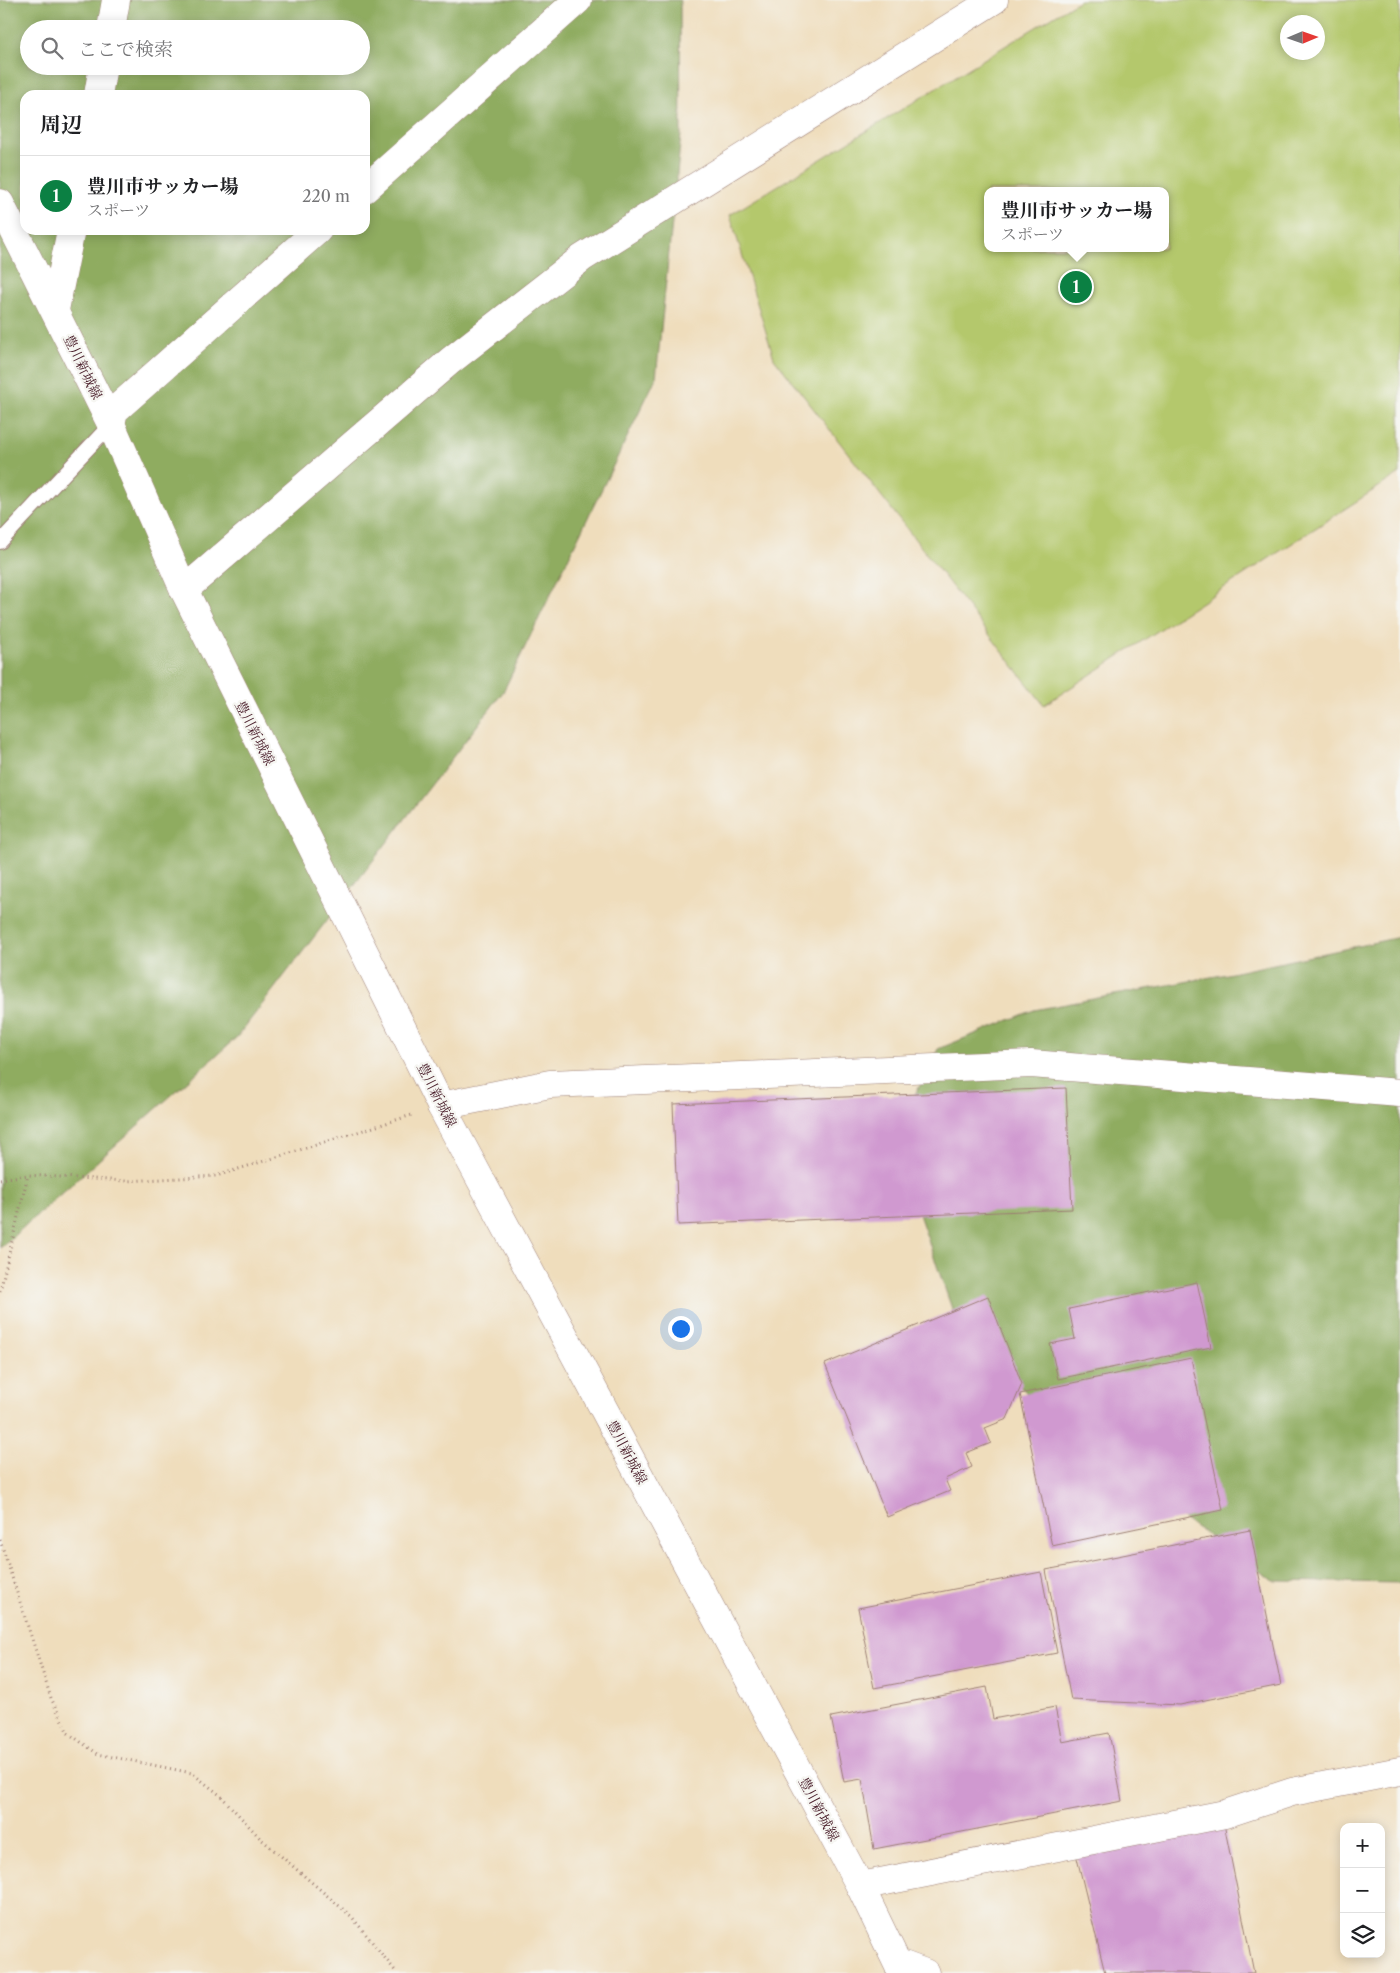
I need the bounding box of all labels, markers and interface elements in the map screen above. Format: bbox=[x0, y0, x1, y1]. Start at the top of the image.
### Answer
north arrow bbox=[1280, 15, 1325, 60]
search box bbox=[20, 20, 370, 75]
icon: search bbox=[38, 34, 66, 62]
text: ここで検索 bbox=[78, 38, 173, 61]
text: 周辺 bbox=[40, 112, 82, 137]
text: 豊川市サッカー場 bbox=[87, 175, 239, 198]
text: 1 bbox=[52, 186, 60, 206]
text: 220 m bbox=[302, 186, 350, 206]
popup bbox=[984, 187, 1169, 252]
text: 豊川市サッカー場 bbox=[1001, 199, 1152, 222]
text: スポーツ bbox=[87, 200, 150, 220]
text: スポーツ bbox=[1001, 224, 1064, 244]
pin: 1 bbox=[1060, 268, 1092, 306]
street label: 豊川新城線 bbox=[60, 332, 106, 402]
street label: 豊川新城線 bbox=[231, 698, 279, 768]
street label: 豊川新城線 bbox=[413, 1060, 461, 1130]
your location bbox=[668, 1316, 694, 1342]
street label: 豊川新城線 bbox=[603, 1417, 651, 1487]
street label: 豊川新城線 bbox=[795, 1774, 843, 1844]
map controls bbox=[1340, 1823, 1385, 1958]
button: + bbox=[1340, 1823, 1385, 1868]
button: − bbox=[1340, 1868, 1385, 1913]
button: layers bbox=[1340, 1913, 1385, 1958]

